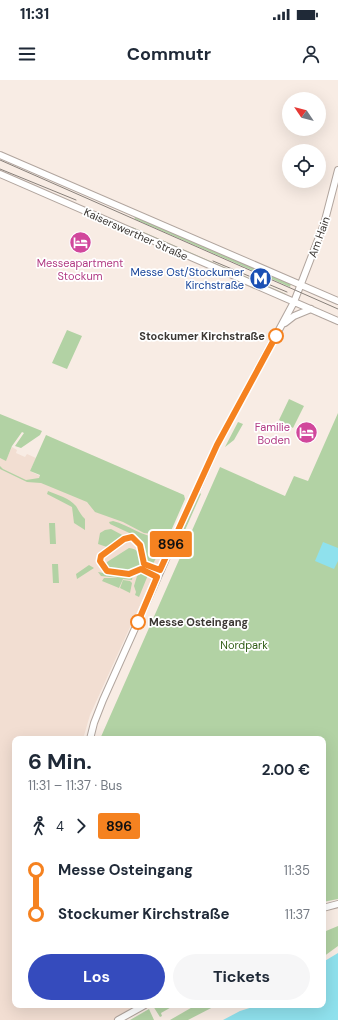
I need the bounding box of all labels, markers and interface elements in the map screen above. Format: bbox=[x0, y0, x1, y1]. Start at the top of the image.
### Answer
text: 11:31 bbox=[20, 4, 49, 24]
text: Commutr bbox=[127, 42, 211, 66]
icon: menu bbox=[16, 43, 38, 65]
icon: person bbox=[300, 43, 322, 65]
north arrow bbox=[282, 92, 326, 136]
map controls bbox=[282, 92, 326, 188]
button: locate bbox=[282, 144, 326, 188]
street label: Kaiserswerther Straße bbox=[82, 205, 190, 263]
street label: Am Hain bbox=[305, 215, 333, 259]
hotel icon: Messeapartment Stockum bbox=[67, 230, 93, 256]
place label: Messeapartment Stockum bbox=[37, 256, 123, 283]
place label: Messe Ost/Stockumer Kirchstraße bbox=[131, 265, 244, 292]
metro station icon: Messe Ost/Stockumer Kirchstraße bbox=[247, 265, 273, 291]
marker: Stockumer Kirchstraße bbox=[268, 328, 284, 344]
place label: Stockumer Kirchstraße bbox=[139, 329, 265, 343]
place label: Familie Boden bbox=[255, 420, 290, 447]
hotel icon: Familie Boden bbox=[293, 420, 319, 446]
line badge: 896 bbox=[148, 531, 194, 557]
text: 896 bbox=[158, 535, 184, 553]
marker: Messe Osteingang bbox=[130, 614, 146, 630]
place label: Messe Osteingang bbox=[149, 615, 248, 629]
park label: Nordpark bbox=[220, 638, 268, 652]
text: 6 Min. bbox=[28, 747, 92, 776]
text: 2.00 € bbox=[262, 760, 310, 780]
text: 11:31 – 11:37 · Bus bbox=[28, 777, 122, 794]
icon: walk bbox=[28, 815, 50, 837]
icon: forward bbox=[70, 815, 92, 837]
text: 896 bbox=[106, 817, 132, 835]
text: 4 bbox=[56, 818, 64, 835]
text: Messe Osteingang bbox=[58, 860, 193, 880]
text: 11:35 bbox=[284, 862, 310, 879]
text: Stockumer Kirchstraße bbox=[58, 904, 229, 924]
text: 11:37 bbox=[285, 906, 310, 923]
button: Los bbox=[28, 954, 165, 1000]
button: Tickets bbox=[173, 954, 310, 1000]

